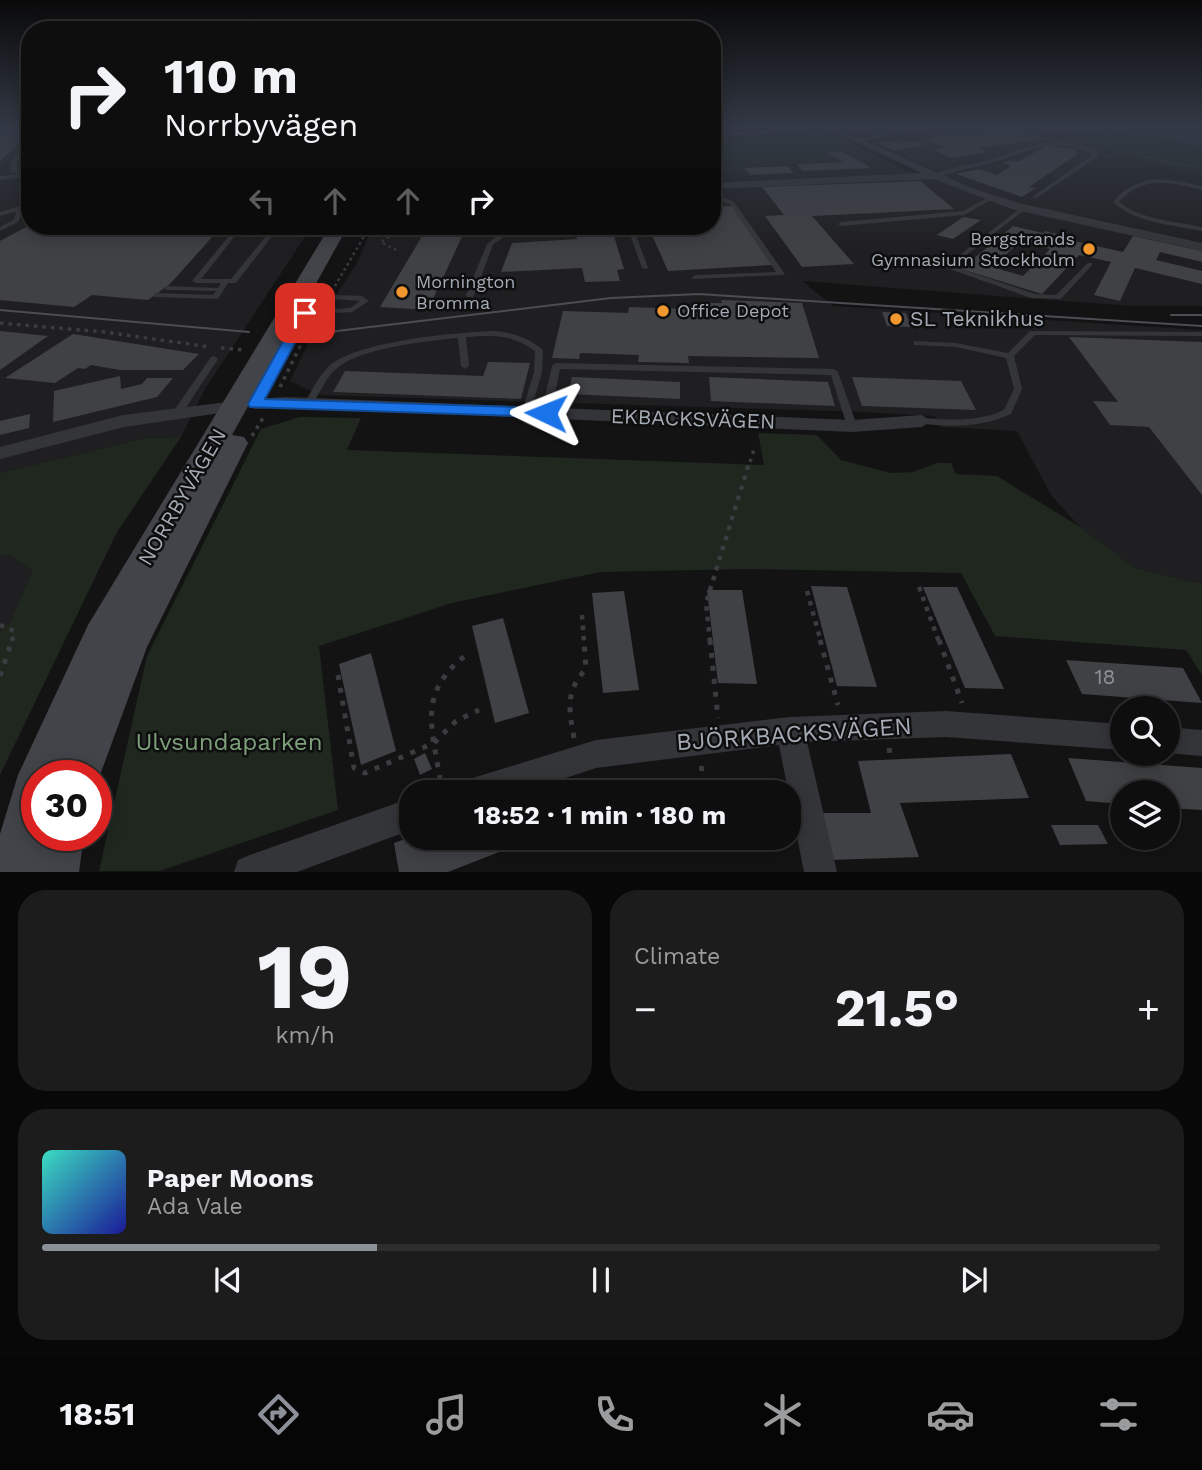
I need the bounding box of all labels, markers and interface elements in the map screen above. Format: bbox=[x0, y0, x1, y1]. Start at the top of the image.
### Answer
text: 110 m bbox=[164, 47, 298, 105]
icon: right bbox=[49, 49, 140, 140]
text: Norrbyvägen bbox=[164, 106, 358, 144]
icon: left bbox=[243, 182, 281, 220]
icon: ahead bbox=[316, 182, 354, 220]
icon: ahead bbox=[389, 182, 427, 220]
icon: right bbox=[462, 182, 500, 220]
place label: Bergstrands Gymnasium Stockholm bbox=[871, 228, 1075, 270]
marker: Bergstrands Gymnasium Stockholm bbox=[1081, 241, 1097, 257]
place label: Mornington Bromma bbox=[416, 271, 516, 313]
pin bbox=[275, 283, 335, 343]
marker: Mornington Bromma bbox=[394, 284, 410, 300]
icon: arrive bbox=[286, 294, 324, 332]
place label: Office Depot bbox=[677, 300, 789, 321]
marker: Office Depot bbox=[655, 303, 671, 319]
place label: SL Teknikhus bbox=[910, 306, 1044, 331]
marker: SL Teknikhus bbox=[888, 311, 904, 327]
position arrow bbox=[509, 376, 583, 450]
street label: EKBACKSVÄGEN bbox=[610, 403, 776, 434]
street label: NORRBYVÄGEN bbox=[132, 424, 231, 570]
house number: 18 bbox=[1094, 664, 1116, 689]
map controls bbox=[1110, 696, 1180, 850]
button: search bbox=[1110, 696, 1180, 766]
street label: BJÖRKBACKSVÄGEN bbox=[675, 712, 913, 756]
park label: Ulvsundaparken bbox=[135, 728, 323, 756]
speed limit sign: 30 bbox=[21, 760, 112, 851]
button: layers bbox=[1110, 780, 1180, 850]
text: 18:52 · 1 min · 180 m bbox=[474, 800, 726, 830]
text: 19 bbox=[257, 923, 353, 1030]
text: Climate bbox=[634, 943, 720, 970]
text: 21.5° bbox=[835, 978, 959, 1039]
text: − bbox=[634, 987, 657, 1031]
text: + bbox=[1137, 987, 1160, 1031]
text: km/h bbox=[275, 1022, 335, 1049]
text: Paper Moons bbox=[147, 1163, 314, 1193]
text: Ada Vale bbox=[147, 1193, 243, 1220]
icon: previous bbox=[209, 1261, 247, 1299]
icon: pause bbox=[582, 1261, 620, 1299]
icon: next bbox=[955, 1261, 993, 1299]
icon: directions bbox=[254, 1390, 303, 1439]
icon: music bbox=[422, 1390, 471, 1439]
icon: phone bbox=[590, 1390, 639, 1439]
icon: climate bbox=[758, 1390, 807, 1439]
icon: car bbox=[926, 1390, 975, 1439]
icon: filters bbox=[1094, 1390, 1143, 1439]
text: 18:51 bbox=[59, 1395, 135, 1433]

